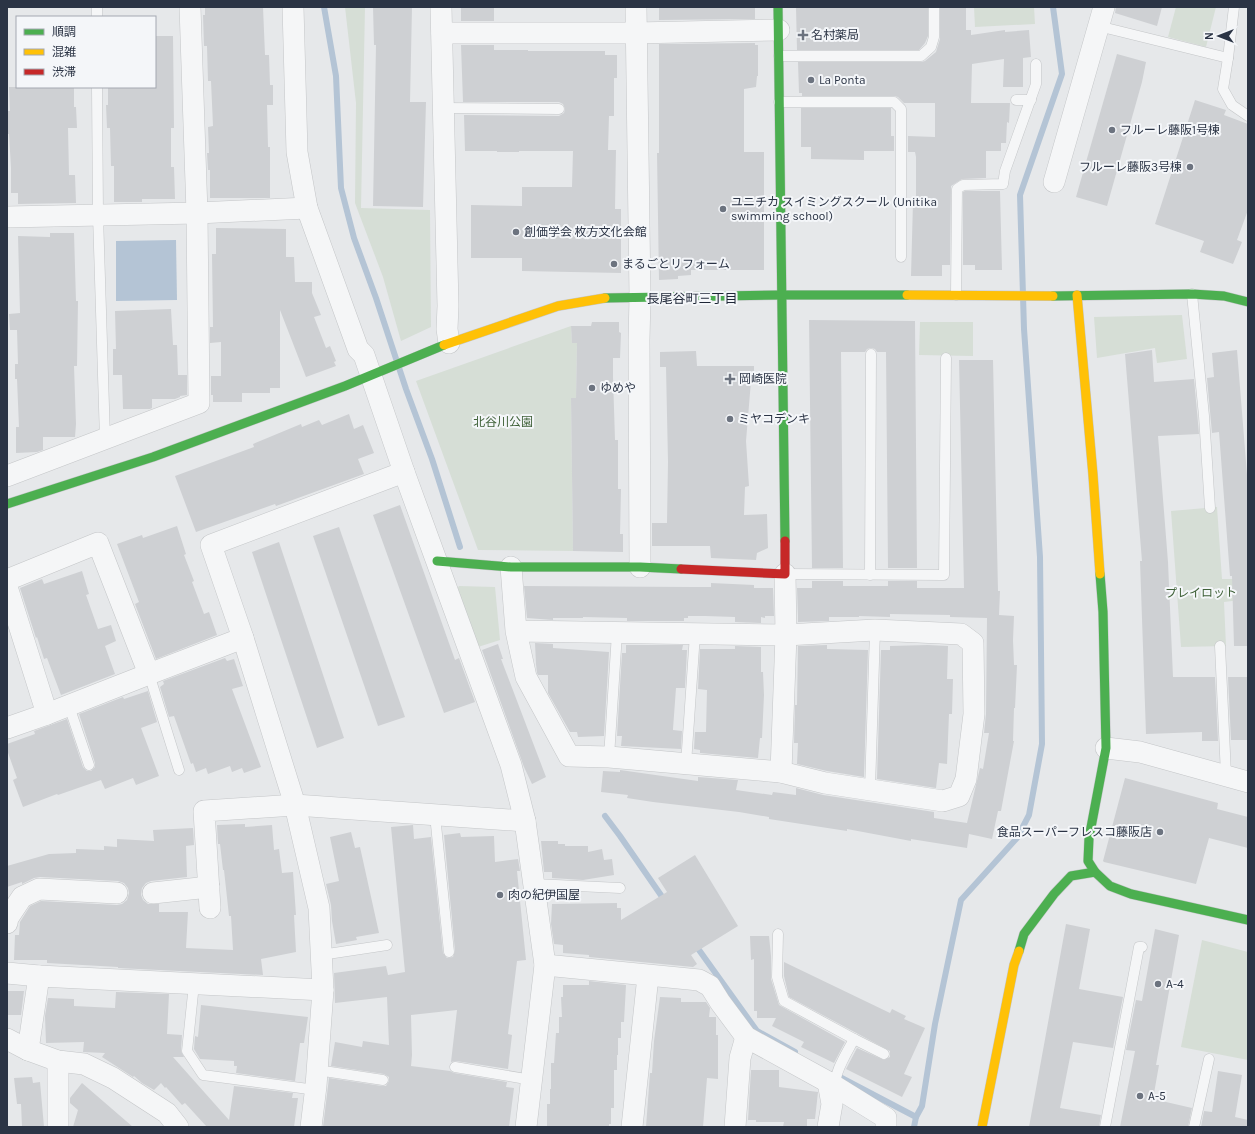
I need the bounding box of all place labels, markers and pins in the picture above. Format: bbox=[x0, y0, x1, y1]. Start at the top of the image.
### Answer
place label: 名村薬局 bbox=[811, 28, 859, 42]
marker: 名村薬局 bbox=[798, 30, 808, 40]
place label: La Ponta bbox=[819, 73, 866, 87]
marker: La Ponta bbox=[806, 75, 816, 85]
place label: フルーレ藤阪1号棟 bbox=[1120, 123, 1220, 137]
marker: フルーレ藤阪1号棟 bbox=[1107, 125, 1117, 135]
place label: フルーレ藤阪3号棟 bbox=[1079, 160, 1182, 174]
marker: フルーレ藤阪3号棟 bbox=[1185, 162, 1195, 172]
place label: ユニチカ スイミングスクール (Unitika swimming school) bbox=[731, 195, 937, 223]
marker: ユニチカ スイミングスクール (Unitika swimming school) bbox=[718, 204, 728, 214]
place label: 創価学会 枚方文化会館 bbox=[524, 225, 647, 239]
marker: 創価学会 枚方文化会館 bbox=[511, 227, 521, 237]
place label: まるごとリフォーム bbox=[622, 257, 730, 271]
marker: まるごとリフォーム bbox=[609, 259, 619, 269]
place label: 岡崎医院 bbox=[739, 372, 787, 386]
marker: 岡崎医院 bbox=[724, 373, 736, 385]
place label: ゆめや bbox=[600, 381, 636, 395]
marker: ゆめや bbox=[587, 383, 597, 393]
place label: ミヤコデンキ bbox=[738, 412, 810, 426]
marker: ミヤコデンキ bbox=[725, 414, 735, 424]
place label: 食品スーパーフレスコ藤阪店 bbox=[997, 825, 1152, 839]
marker: 食品スーパーフレスコ藤阪店 bbox=[1155, 827, 1165, 837]
place label: 肉の紀伊国屋 bbox=[508, 888, 580, 902]
marker: 肉の紀伊国屋 bbox=[495, 890, 505, 900]
place label: A-4 bbox=[1166, 977, 1184, 991]
marker: A-4 bbox=[1153, 979, 1163, 989]
place label: A-5 bbox=[1148, 1089, 1166, 1103]
marker: A-5 bbox=[1135, 1091, 1145, 1101]

